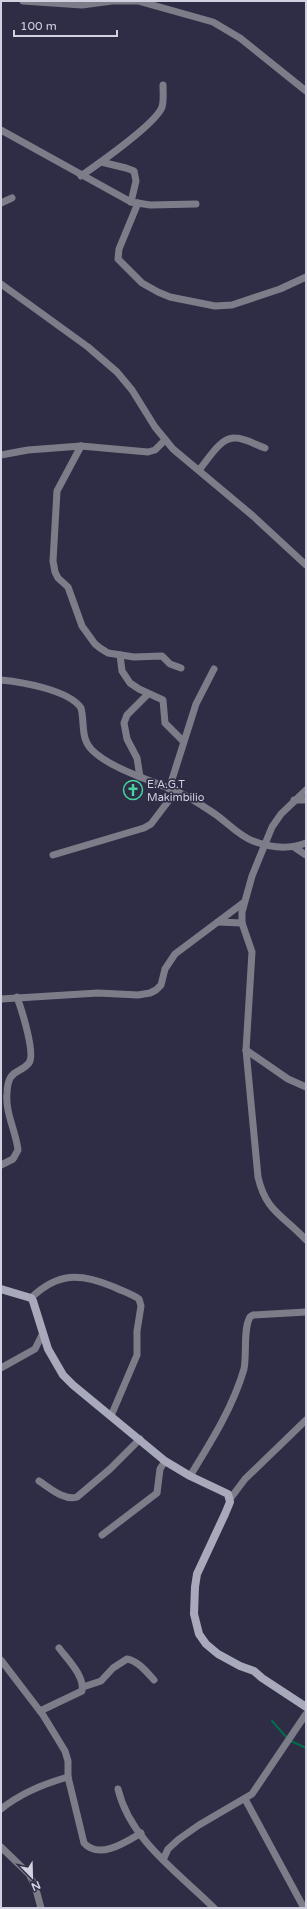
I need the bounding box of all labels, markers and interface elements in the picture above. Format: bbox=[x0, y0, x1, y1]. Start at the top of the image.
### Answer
scale bar bbox=[14, 12, 117, 38]
text: 100 m bbox=[20, 19, 57, 33]
place label: E.A.G.T Makimbilio bbox=[147, 778, 205, 804]
church icon: E.A.G.T Makimbilio bbox=[122, 779, 144, 801]
north arrow bbox=[12, 1857, 52, 1897]
text: N bbox=[29, 1878, 42, 1893]

